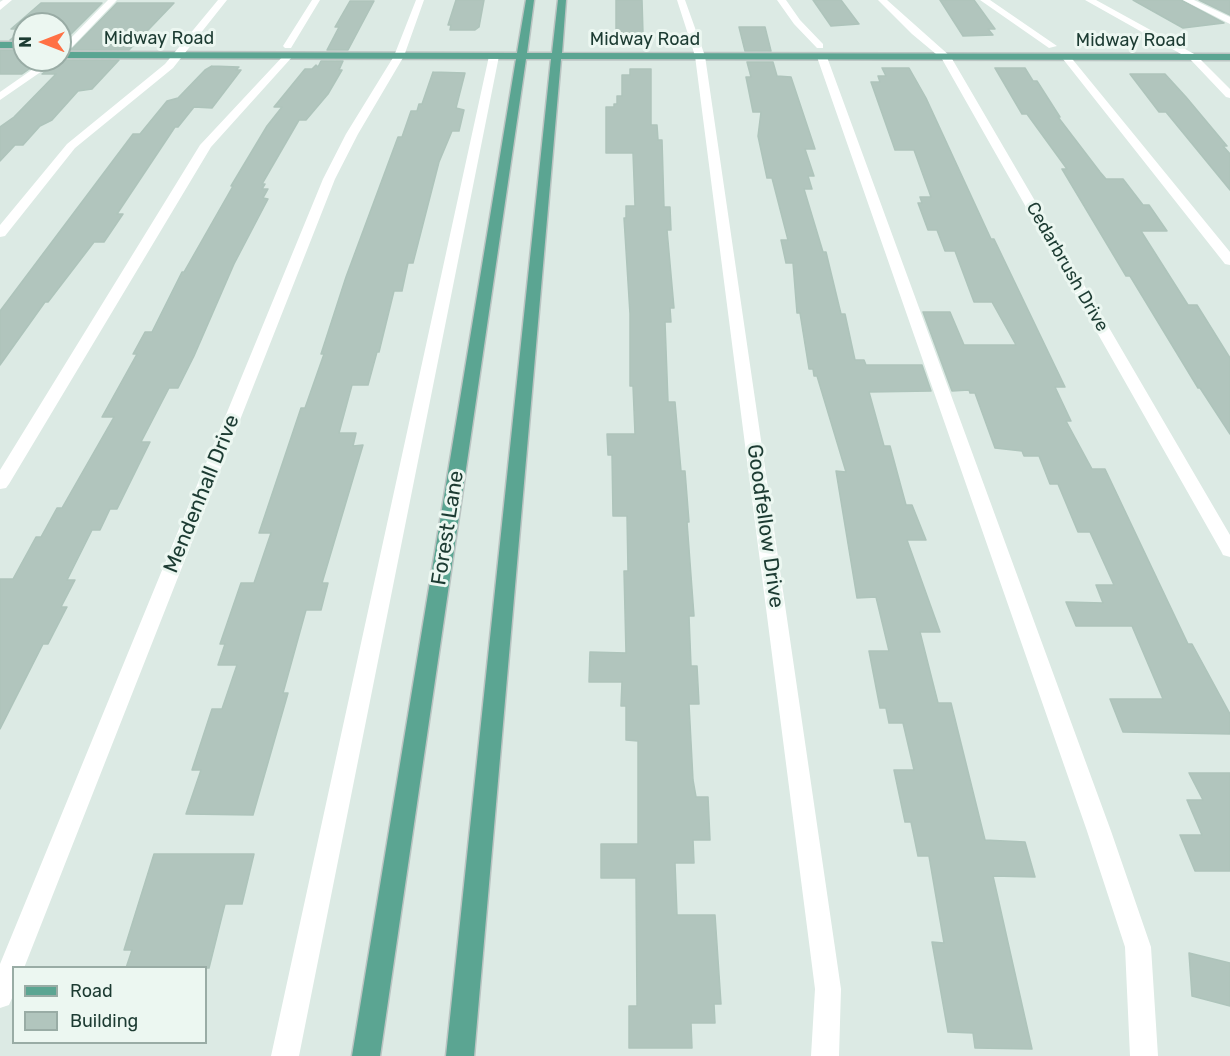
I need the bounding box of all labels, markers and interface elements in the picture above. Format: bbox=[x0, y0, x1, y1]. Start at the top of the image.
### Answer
north arrow bbox=[12, 12, 72, 72]
street label: Midway Road bbox=[104, 28, 214, 50]
street label: Midway Road bbox=[590, 29, 700, 51]
street label: Midway Road bbox=[1076, 30, 1186, 52]
text: N bbox=[16, 36, 35, 48]
street label: Cedarbrush Drive bbox=[1021, 198, 1113, 336]
street label: Mendenhall Drive bbox=[159, 411, 245, 577]
street label: Goodfellow Drive bbox=[741, 443, 789, 609]
street label: Forest Lane bbox=[427, 469, 469, 587]
legend bbox=[12, 966, 207, 1044]
text: Road bbox=[70, 980, 113, 1002]
text: Building bbox=[70, 1010, 138, 1032]

